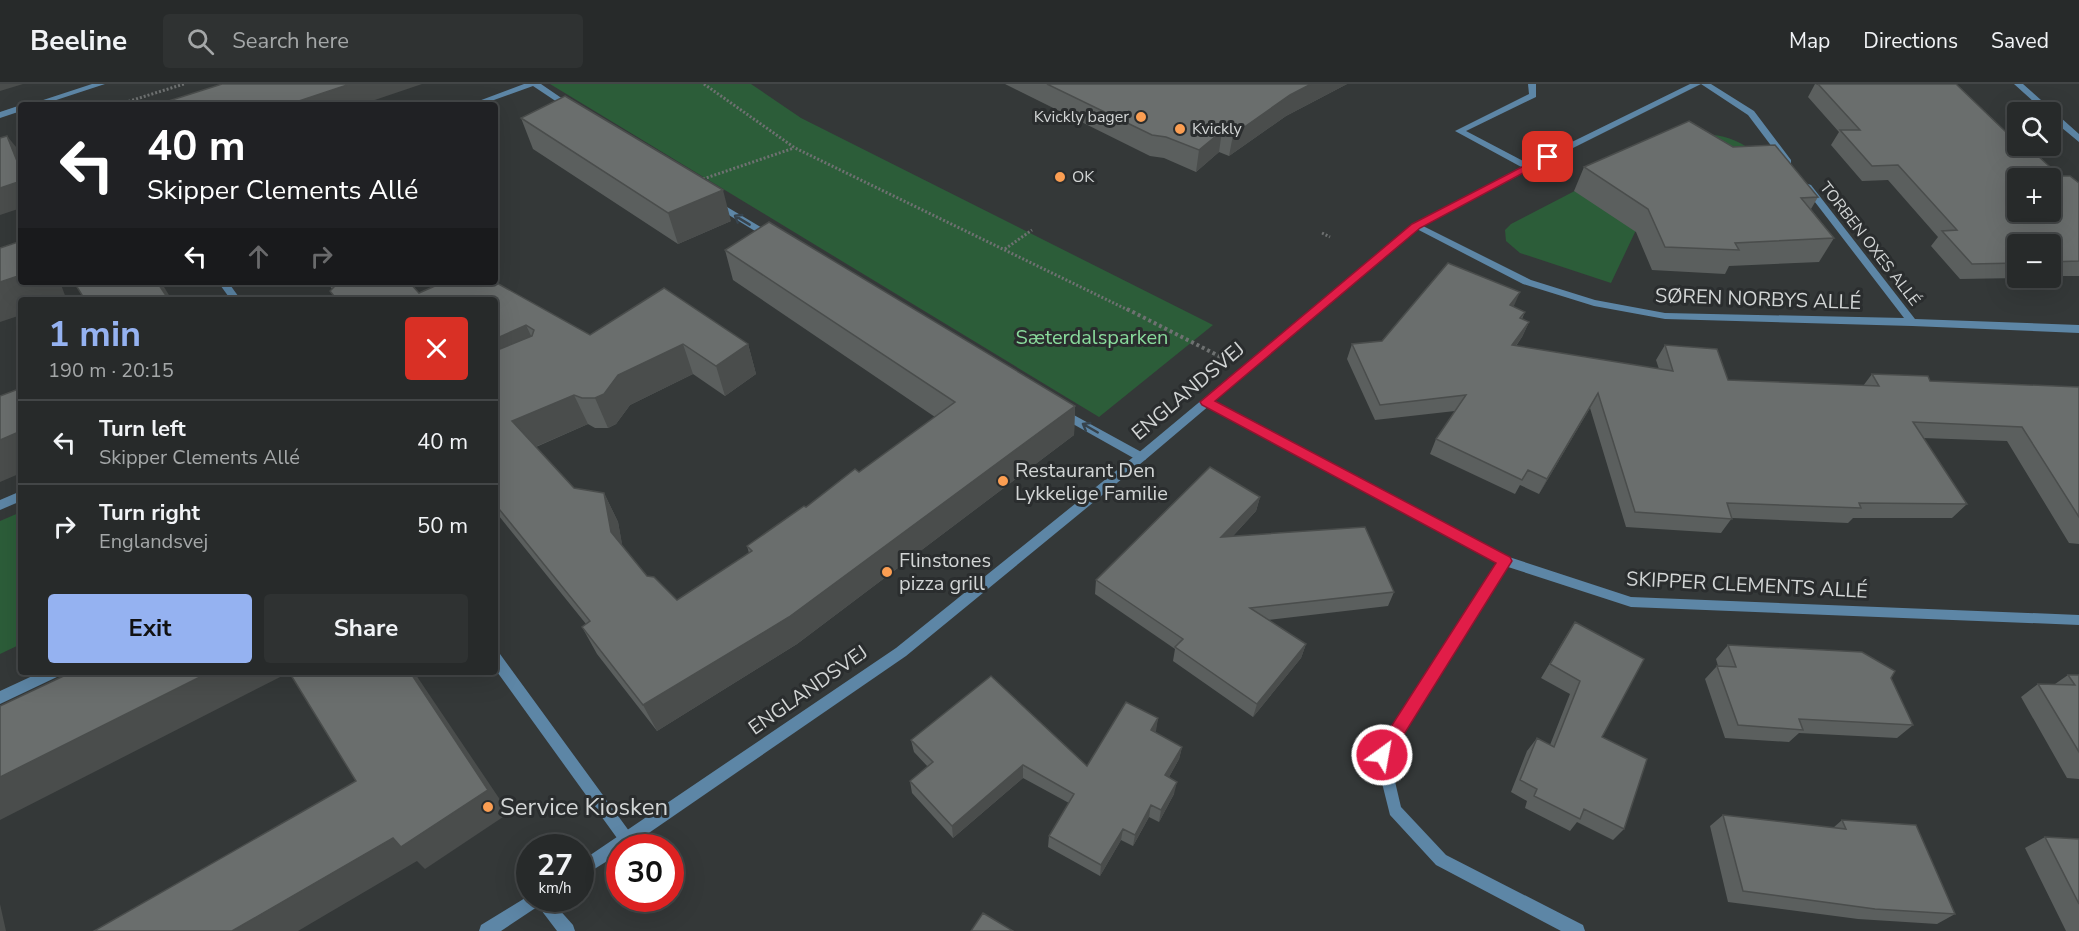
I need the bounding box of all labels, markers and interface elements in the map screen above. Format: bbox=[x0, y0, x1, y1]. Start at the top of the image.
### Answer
search box bbox=[163, 14, 583, 68]
text: Beeline bbox=[30, 22, 127, 60]
icon: search bbox=[184, 25, 217, 58]
text: Search here bbox=[232, 26, 349, 56]
text: Map bbox=[1789, 27, 1830, 55]
text: Directions bbox=[1863, 27, 1958, 55]
text: Saved bbox=[1991, 27, 2049, 55]
map controls bbox=[2007, 102, 2061, 288]
button: search bbox=[2007, 102, 2061, 156]
place label: Kvickly bager bbox=[1034, 106, 1129, 128]
marker: Kvickly bager bbox=[1134, 110, 1148, 124]
text: 40 m bbox=[147, 118, 246, 175]
place label: Kvickly bbox=[1192, 118, 1242, 140]
marker: Kvickly bbox=[1173, 122, 1187, 136]
icon: left bbox=[48, 126, 126, 204]
pin bbox=[1522, 131, 1573, 182]
icon: arrive bbox=[1531, 140, 1564, 173]
place label: OK bbox=[1072, 166, 1095, 188]
button: + bbox=[2007, 168, 2061, 222]
marker: OK bbox=[1053, 170, 1067, 184]
text: Skipper Clements Allé bbox=[147, 172, 418, 209]
street label: TORBEN OXES ALLÉ bbox=[1815, 177, 1925, 311]
one-way arrow bbox=[734, 213, 751, 225]
button: − bbox=[2007, 234, 2061, 288]
icon: left bbox=[179, 240, 212, 273]
icon: ahead bbox=[242, 240, 275, 273]
icon: right bbox=[305, 240, 338, 273]
street label: SØREN NORBYS ALLÉ bbox=[1654, 282, 1862, 316]
text: 1 min bbox=[48, 310, 141, 359]
button: close bbox=[405, 317, 468, 380]
park label: Sæterdalsparken bbox=[1016, 324, 1168, 351]
street label: ENGLANDSVEJ bbox=[1126, 336, 1250, 446]
text: 190 m · 20:15 bbox=[48, 357, 174, 384]
text: Turn left bbox=[99, 414, 186, 444]
one-way arrow bbox=[1082, 422, 1099, 434]
icon: left bbox=[48, 426, 81, 459]
text: 40 m bbox=[417, 427, 468, 457]
text: Skipper Clements Allé bbox=[99, 444, 300, 471]
place label: Restaurant Den Lykkelige Familie bbox=[1015, 457, 1168, 507]
marker: Restaurant Den Lykkelige Familie bbox=[996, 474, 1010, 488]
text: Turn right bbox=[99, 498, 200, 528]
icon: right bbox=[48, 510, 81, 543]
text: 50 m bbox=[417, 511, 468, 541]
text: Englandsvej bbox=[99, 528, 208, 555]
place label: Flinstones pizza grill bbox=[899, 547, 991, 597]
marker: Flinstones pizza grill bbox=[880, 565, 894, 579]
street label: SKIPPER CLEMENTS ALLÉ bbox=[1625, 565, 1869, 605]
button: Exit bbox=[48, 594, 252, 663]
button: Share bbox=[264, 594, 468, 663]
street label: ENGLANDSVEJ bbox=[743, 639, 873, 741]
position arrow bbox=[1350, 723, 1414, 787]
place label: Service Kiosken bbox=[500, 791, 668, 823]
marker: Service Kiosken bbox=[481, 800, 495, 814]
speed limit sign: 30 bbox=[606, 834, 684, 912]
text: 27 bbox=[537, 845, 573, 886]
text: km/h bbox=[538, 878, 572, 898]

